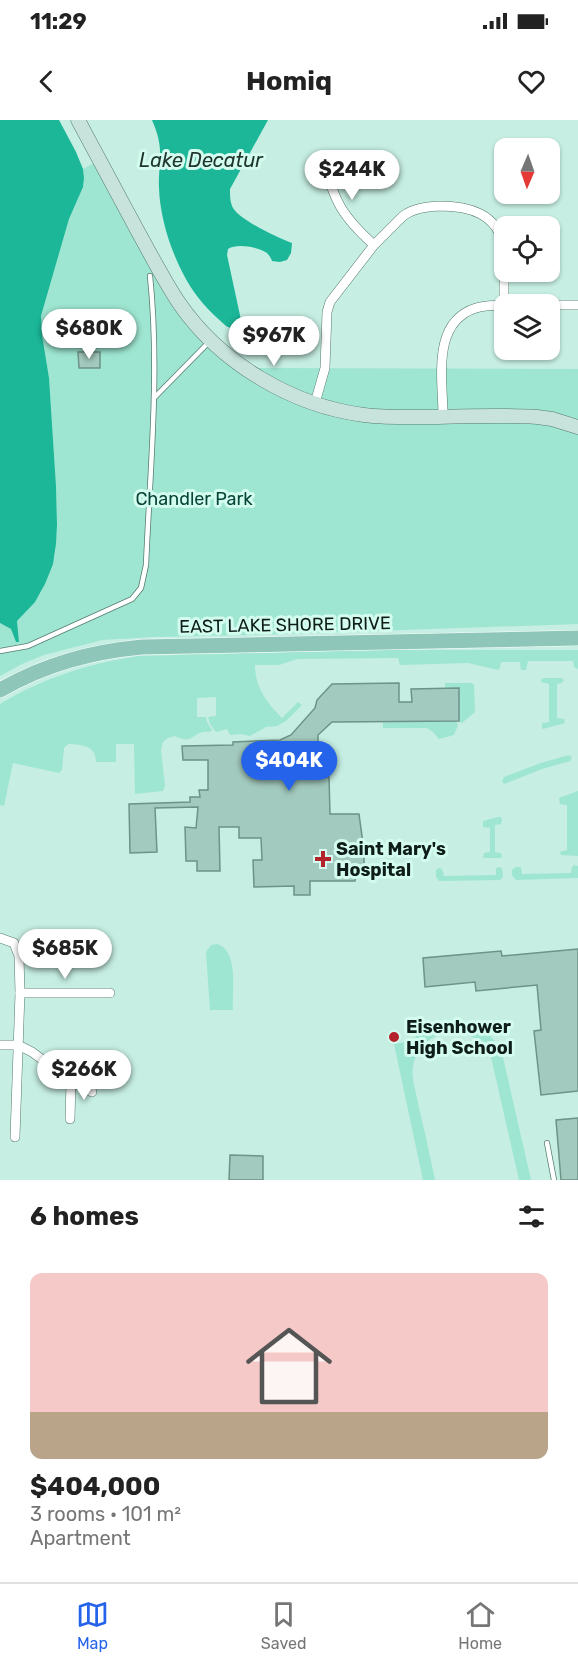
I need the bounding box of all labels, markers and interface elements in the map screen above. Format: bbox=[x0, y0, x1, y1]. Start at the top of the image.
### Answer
text: 11:29 bbox=[30, 8, 87, 35]
icon: back bbox=[30, 65, 63, 98]
text: Homiq bbox=[246, 65, 332, 97]
icon: heart bbox=[515, 65, 548, 98]
north arrow bbox=[494, 138, 560, 204]
map controls bbox=[494, 138, 560, 360]
water label: Lake Decatur bbox=[139, 148, 264, 172]
pin: $244K bbox=[310, 150, 394, 201]
text: $244K bbox=[319, 157, 385, 181]
button: locate bbox=[494, 216, 560, 282]
button: layers bbox=[494, 294, 560, 360]
pin: $680K bbox=[47, 309, 131, 360]
text: $680K bbox=[56, 316, 122, 340]
pin: $967K bbox=[232, 316, 316, 367]
text: $967K bbox=[242, 323, 306, 347]
park label: Chandler Park bbox=[135, 488, 253, 510]
street label: EAST LAKE SHORE DRIVE bbox=[179, 612, 391, 638]
pin: $404K bbox=[247, 741, 331, 792]
text: $404K bbox=[255, 748, 323, 772]
place label: Saint Mary's Hospital bbox=[336, 838, 446, 881]
marker: Saint Mary's Hospital bbox=[314, 850, 332, 868]
pin: $685K bbox=[23, 929, 107, 980]
text: $685K bbox=[32, 936, 98, 960]
place label: Eisenhower High School bbox=[406, 1016, 513, 1059]
marker: Eisenhower High School bbox=[387, 1030, 401, 1044]
pin: $266K bbox=[42, 1050, 126, 1101]
text: $266K bbox=[51, 1057, 117, 1081]
icon: filters bbox=[515, 1200, 548, 1233]
text: 6 homes bbox=[30, 1201, 139, 1232]
icon: home bbox=[235, 1312, 343, 1420]
text: $404,000 bbox=[30, 1471, 160, 1502]
text: 3 rooms · 101 m² bbox=[30, 1502, 181, 1526]
text: Apartment bbox=[30, 1526, 131, 1550]
tab: Map bbox=[76, 1598, 109, 1653]
tab: Saved bbox=[261, 1598, 306, 1653]
tab: Home bbox=[458, 1598, 502, 1653]

